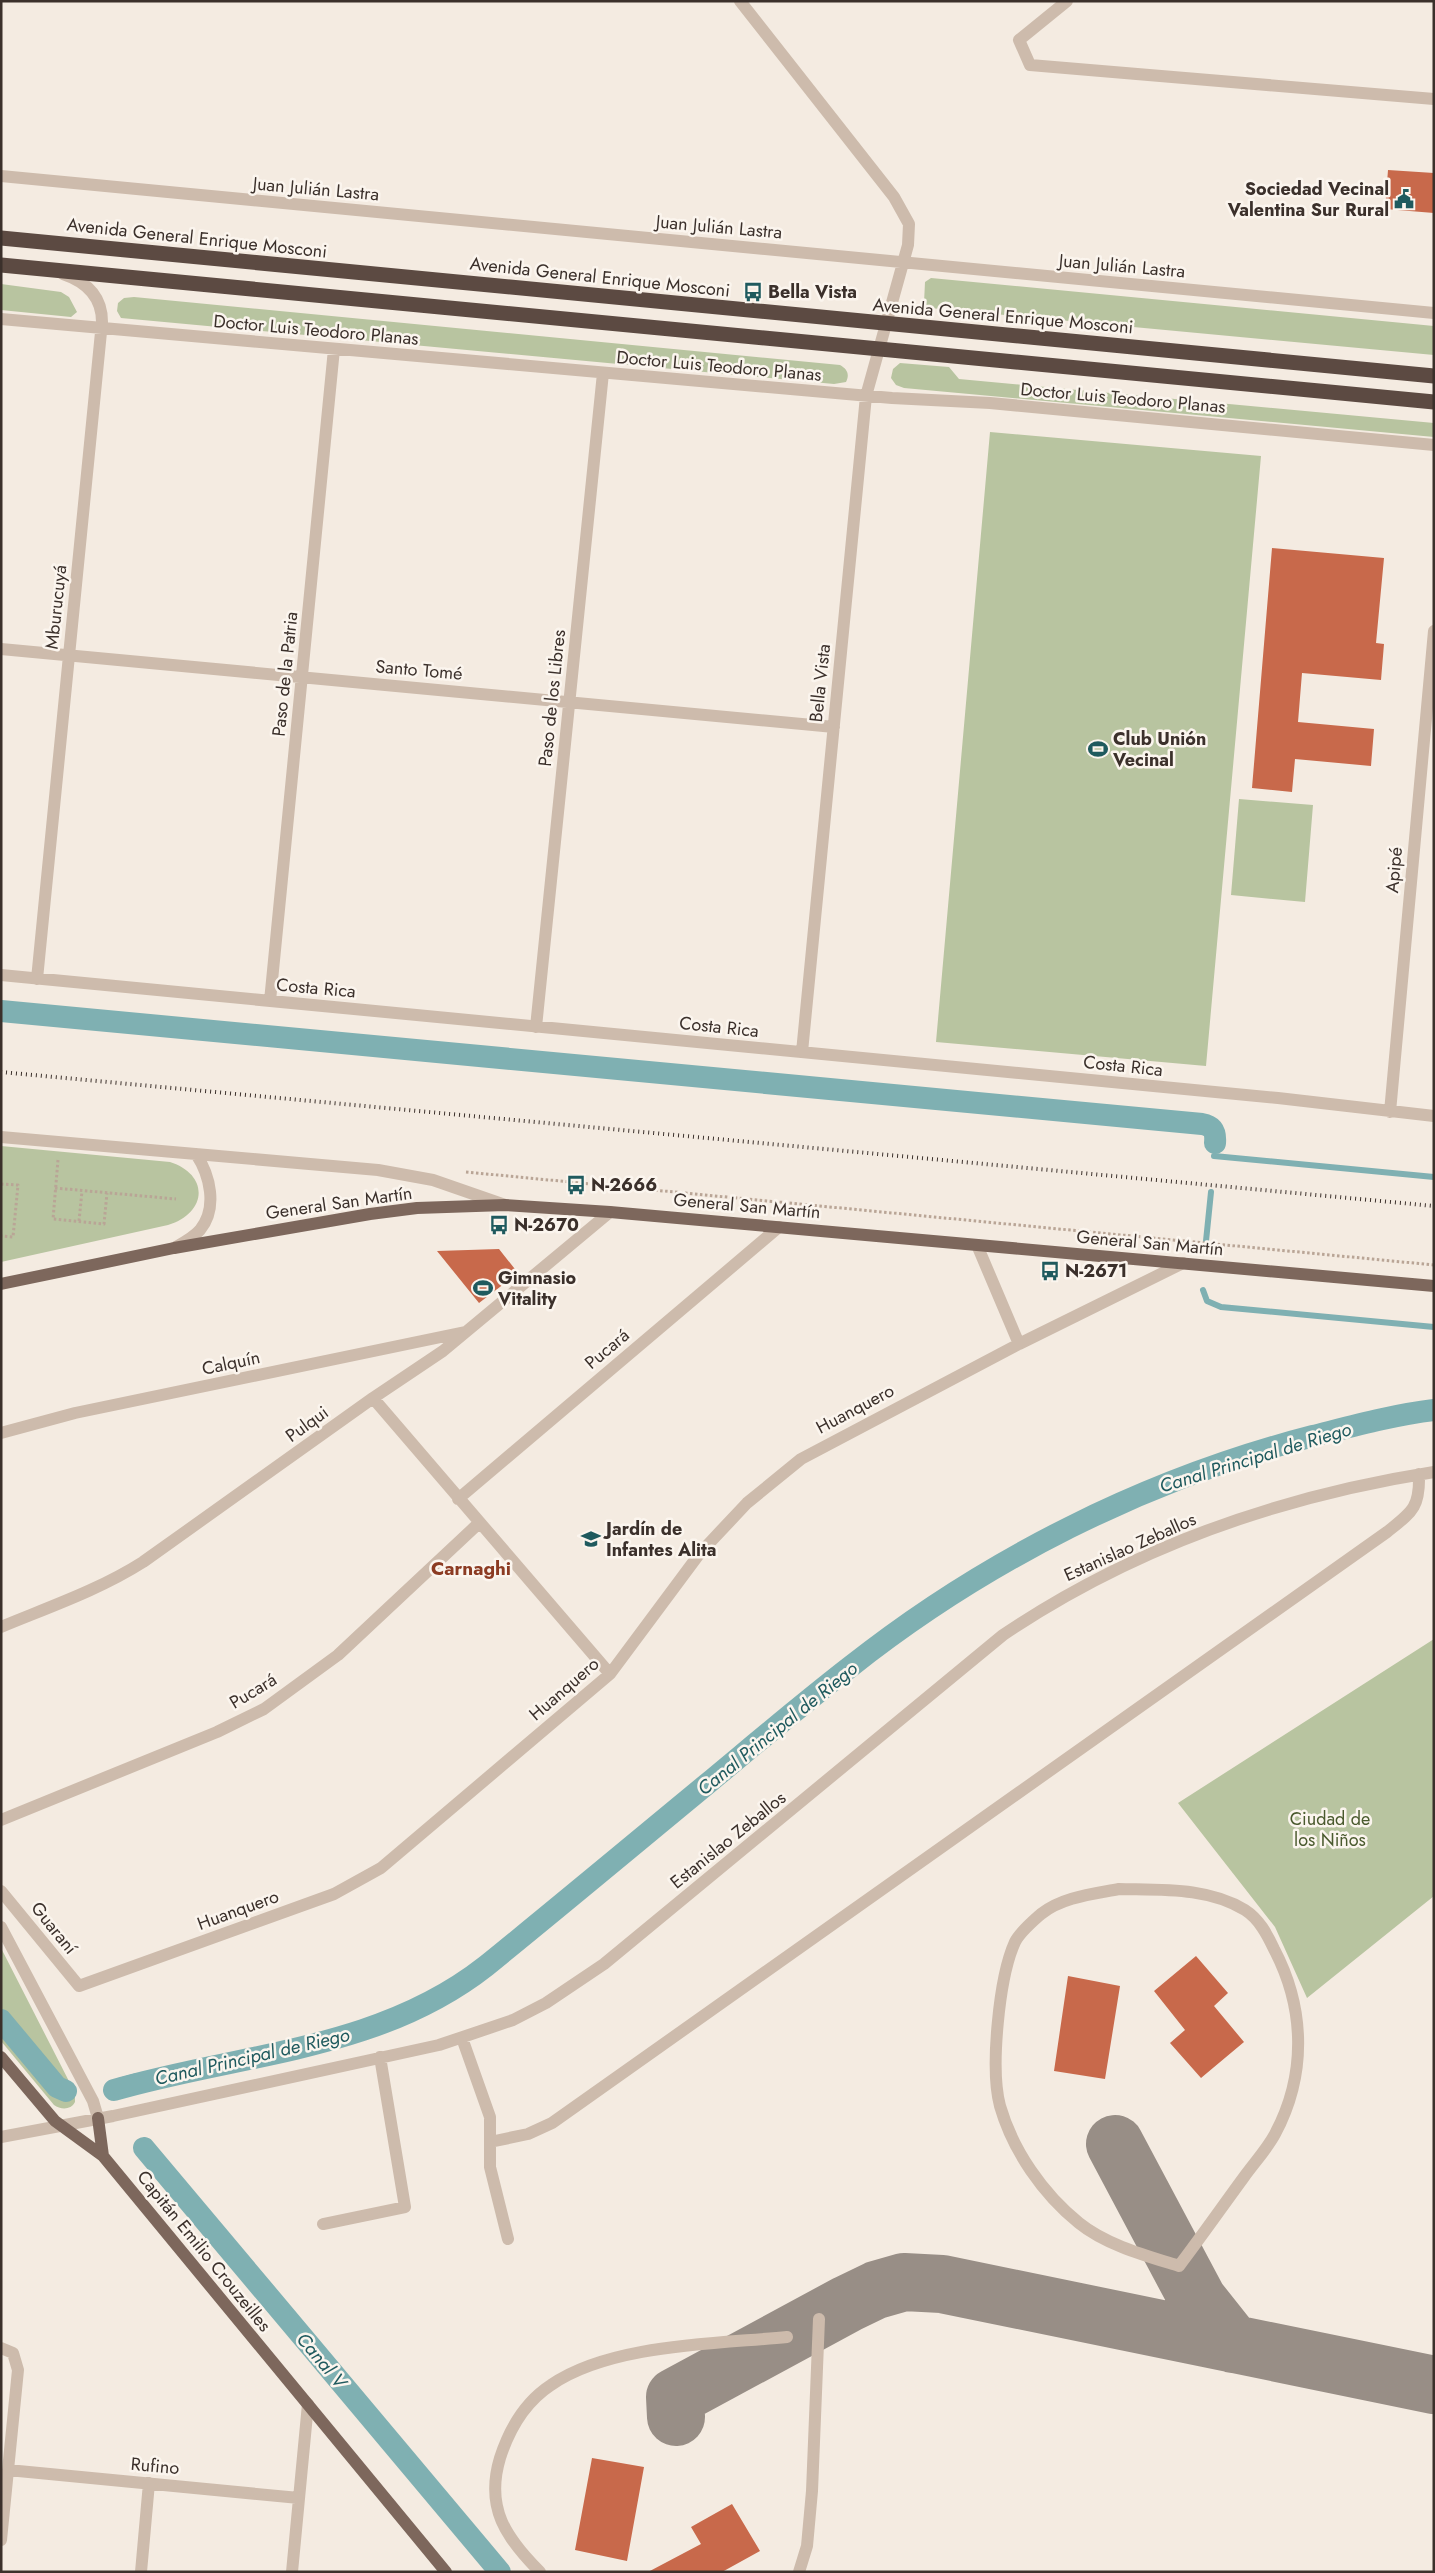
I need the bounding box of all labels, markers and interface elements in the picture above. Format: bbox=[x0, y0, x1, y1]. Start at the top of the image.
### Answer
street label: Juan Julián Lastra bbox=[250, 170, 380, 207]
place label: Sociedad Vecinal Valentina Sur Rural bbox=[1227, 176, 1389, 223]
public building icon: Sociedad Vecinal Valentina Sur Rural bbox=[1393, 188, 1415, 210]
street label: Juan Julián Lastra bbox=[653, 208, 783, 245]
street label: Avenida General Enrique Mosconi bbox=[66, 211, 328, 265]
street label: Juan Julián Lastra bbox=[1056, 247, 1186, 284]
street label: Avenida General Enrique Mosconi bbox=[469, 250, 731, 304]
place label: Bella Vista bbox=[768, 279, 857, 305]
bus stop icon: Bella Vista bbox=[742, 281, 764, 303]
street label: Avenida General Enrique Mosconi bbox=[872, 292, 1134, 340]
street label: Doctor Luis Teodoro Planas bbox=[212, 308, 420, 352]
street label: Doctor Luis Teodoro Planas bbox=[615, 344, 823, 388]
street label: Doctor Luis Teodoro Planas bbox=[1019, 376, 1227, 420]
street label: Mburucuyá bbox=[39, 564, 73, 650]
street label: Paso de la Patria bbox=[266, 610, 304, 738]
street label: Paso de los Libres bbox=[532, 628, 572, 768]
street label: Bella Vista bbox=[803, 643, 837, 723]
street label: Santo Tomé bbox=[374, 653, 464, 687]
place label: Club Unión Vecinal bbox=[1112, 726, 1206, 773]
sports icon: Club Unión Vecinal bbox=[1087, 738, 1109, 760]
street label: Apipé bbox=[1379, 846, 1409, 894]
street label: Costa Rica bbox=[275, 972, 357, 1004]
street label: Costa Rica bbox=[678, 1010, 760, 1044]
street label: Costa Rica bbox=[1082, 1049, 1164, 1083]
place label: N-2666 bbox=[591, 1172, 657, 1198]
bus stop icon: N-2666 bbox=[565, 1174, 587, 1196]
street label: General San Martín bbox=[264, 1180, 414, 1226]
street label: General San Martín bbox=[672, 1187, 822, 1225]
place label: N-2670 bbox=[514, 1212, 579, 1238]
bus stop icon: N-2670 bbox=[488, 1214, 510, 1236]
street label: General San Martín bbox=[1075, 1224, 1225, 1262]
place label: N-2671 bbox=[1065, 1258, 1127, 1284]
bus stop icon: N-2671 bbox=[1039, 1260, 1061, 1282]
place label: Gimnasio Vitality bbox=[497, 1265, 577, 1312]
sports icon: Gimnasio Vitality bbox=[472, 1277, 494, 1299]
street label: Pucará bbox=[579, 1323, 635, 1375]
street label: Calquín bbox=[199, 1344, 263, 1382]
street label: Huanquero bbox=[811, 1377, 899, 1440]
street label: Pulqui bbox=[280, 1400, 334, 1448]
water label: Canal Principal de Riego bbox=[1156, 1415, 1354, 1500]
street label: Estanislao Zeballos bbox=[1060, 1506, 1200, 1588]
place label: Jardín de Infantes Alita bbox=[603, 1516, 716, 1563]
school or university icon: Jardín de Infantes Alita bbox=[580, 1528, 602, 1550]
district label: Carnaghi bbox=[431, 1555, 511, 1582]
street label: Huanquero bbox=[523, 1651, 605, 1727]
water label: Canal Principal de Riego bbox=[691, 1655, 863, 1802]
street label: Pucará bbox=[224, 1667, 282, 1715]
street label: Estanislao Zeballos bbox=[664, 1785, 792, 1895]
park label: Ciudad de los Niños bbox=[1290, 1806, 1370, 1853]
street label: Huanquero bbox=[194, 1883, 283, 1937]
street label: Guaraní bbox=[25, 1896, 84, 1961]
water label: Canal Principal de Riego bbox=[152, 2021, 352, 2092]
street label: Capitán Emilio Crouzeilles bbox=[131, 2165, 277, 2337]
water label: Canal V bbox=[290, 2327, 354, 2395]
street label: Rufino bbox=[130, 2451, 181, 2481]

